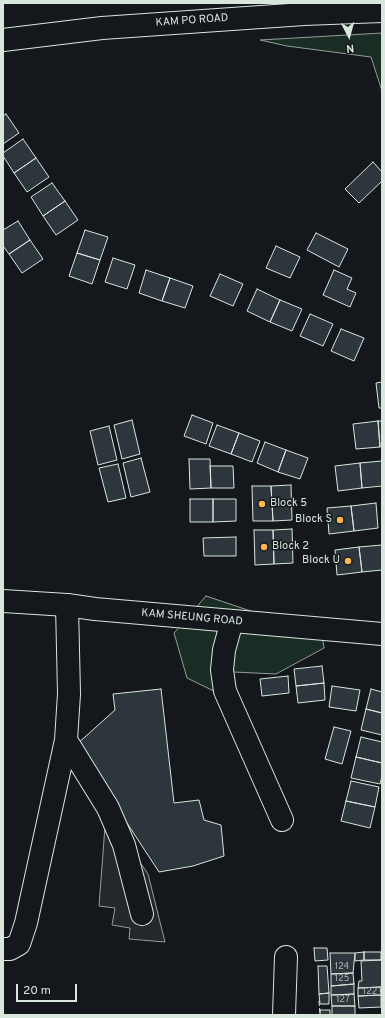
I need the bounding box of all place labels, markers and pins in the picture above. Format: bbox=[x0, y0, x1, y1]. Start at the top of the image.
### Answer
place label: Block 5 bbox=[270, 497, 307, 511]
marker: Block 5 bbox=[257, 499, 267, 509]
place label: Block S bbox=[295, 513, 332, 527]
marker: Block S bbox=[335, 515, 345, 525]
place label: Block 2 bbox=[272, 540, 309, 554]
marker: Block 2 bbox=[259, 542, 269, 552]
place label: Block U bbox=[302, 554, 340, 568]
marker: Block U bbox=[343, 556, 353, 566]

